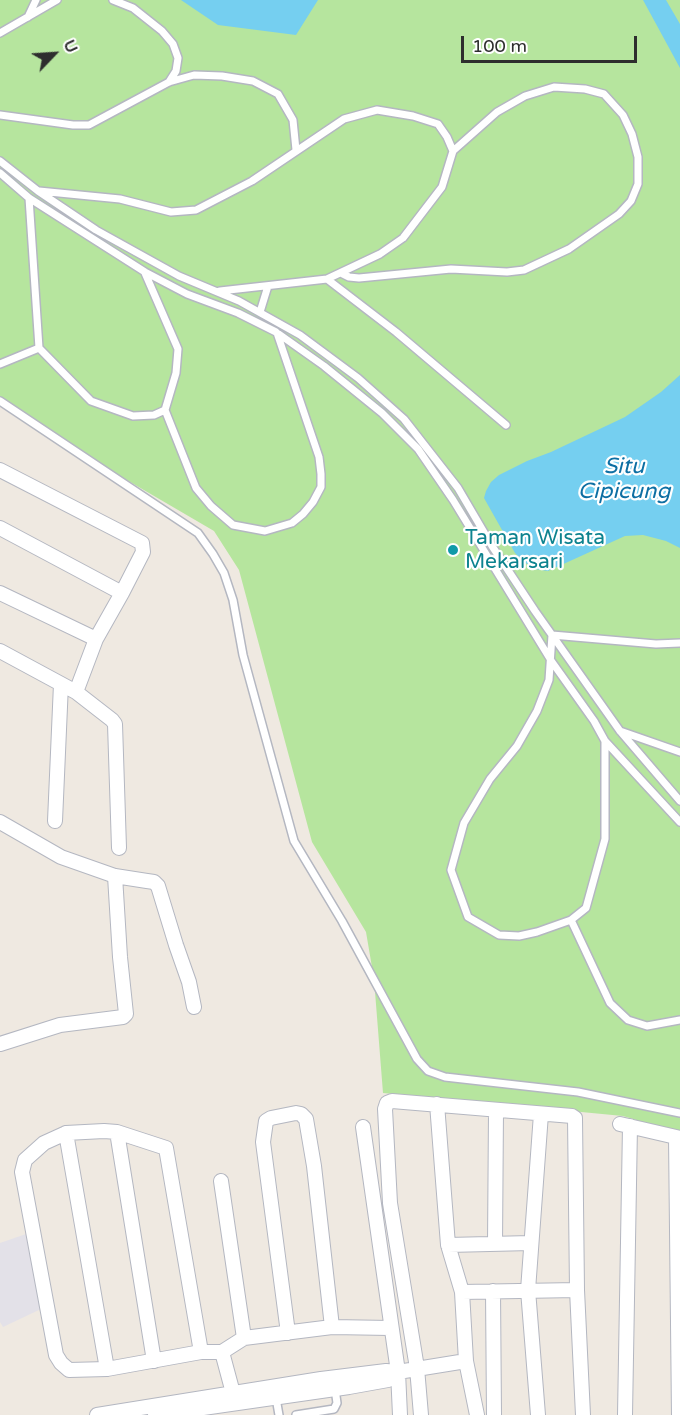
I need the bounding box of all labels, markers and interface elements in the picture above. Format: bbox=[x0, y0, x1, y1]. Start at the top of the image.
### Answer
north arrow bbox=[24, 24, 84, 84]
scale bar bbox=[464, 24, 640, 62]
text: 100 m bbox=[472, 35, 527, 57]
text: U bbox=[59, 37, 82, 56]
water label: Situ Cipicung bbox=[578, 454, 670, 506]
place label: Taman Wisata Mekarsari bbox=[465, 525, 605, 575]
marker: Taman Wisata Mekarsari bbox=[446, 543, 460, 557]

